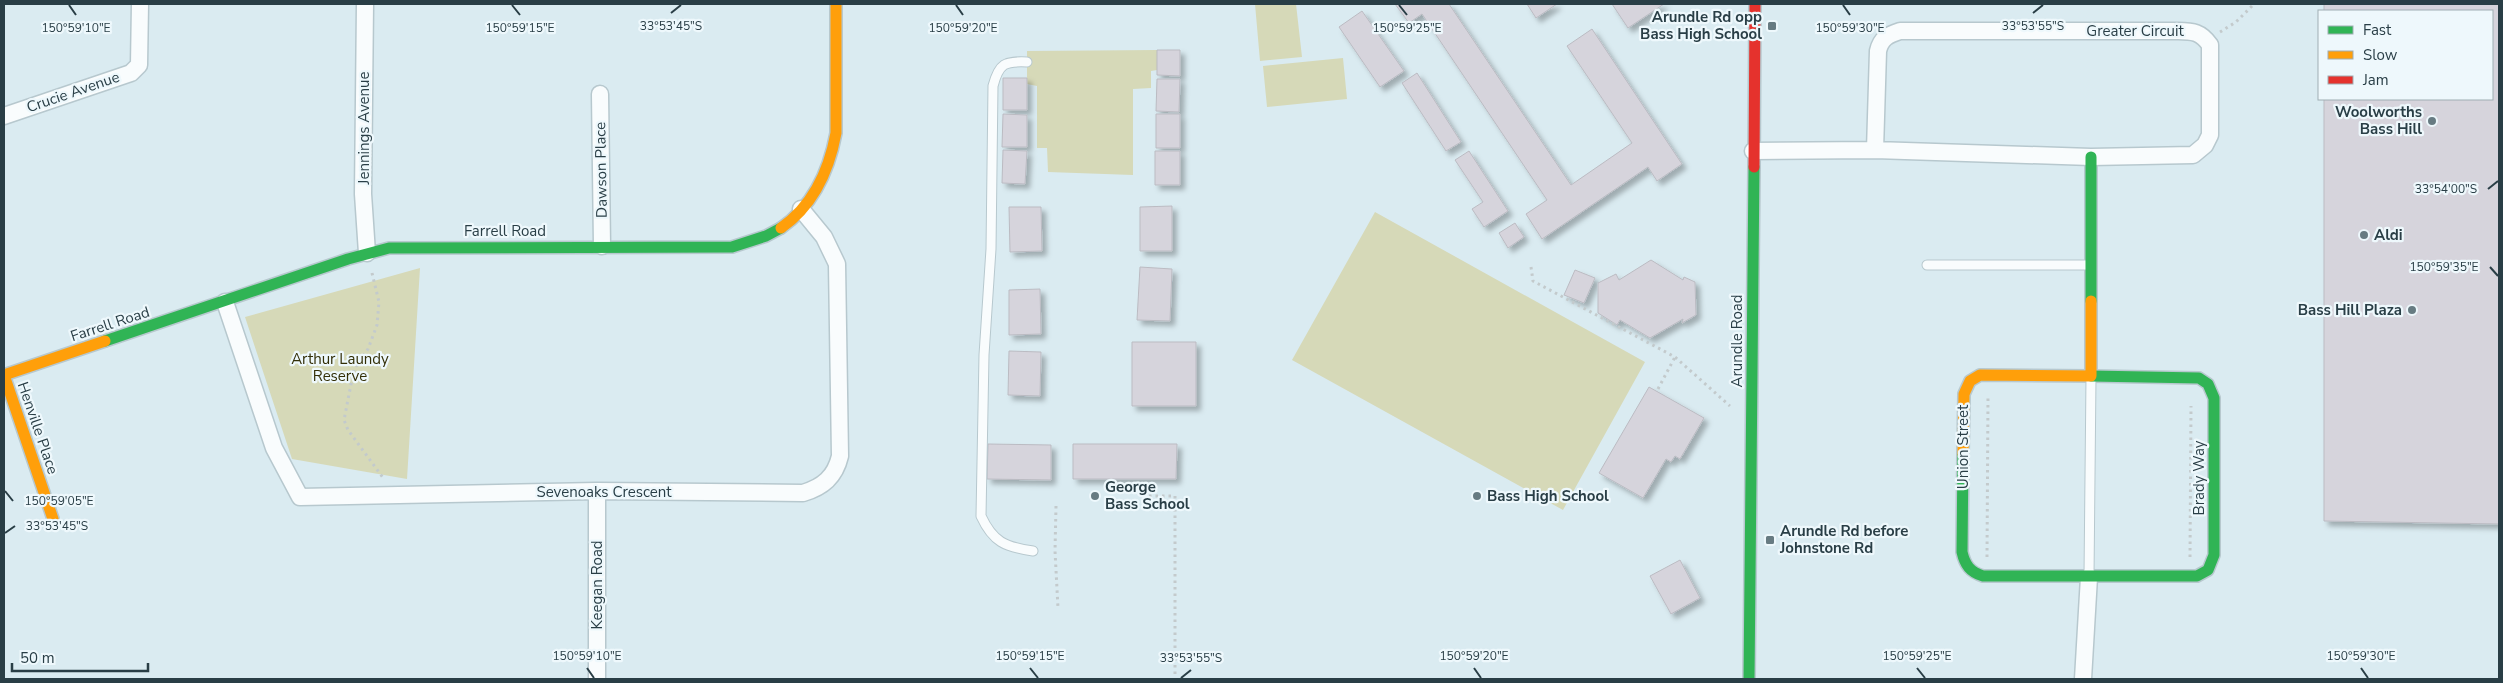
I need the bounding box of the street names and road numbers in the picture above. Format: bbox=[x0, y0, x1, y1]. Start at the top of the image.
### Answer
street label: Greater Circuit bbox=[2086, 21, 2184, 41]
street label: Crucie Avenue bbox=[24, 67, 122, 117]
street label: Jennings Avenue bbox=[354, 72, 374, 185]
street label: Dawson Place bbox=[590, 122, 612, 218]
street label: Farrell Road bbox=[464, 221, 546, 241]
street label: Arundle Road bbox=[1727, 294, 1747, 388]
street label: Farrell Road bbox=[68, 302, 152, 346]
street label: Henville Place bbox=[13, 379, 63, 477]
street label: Union Street bbox=[1953, 404, 1973, 489]
street label: Brady Way bbox=[2189, 440, 2209, 515]
street label: Sevenoaks Crescent bbox=[536, 482, 672, 502]
street label: Keegan Road bbox=[587, 540, 607, 630]

